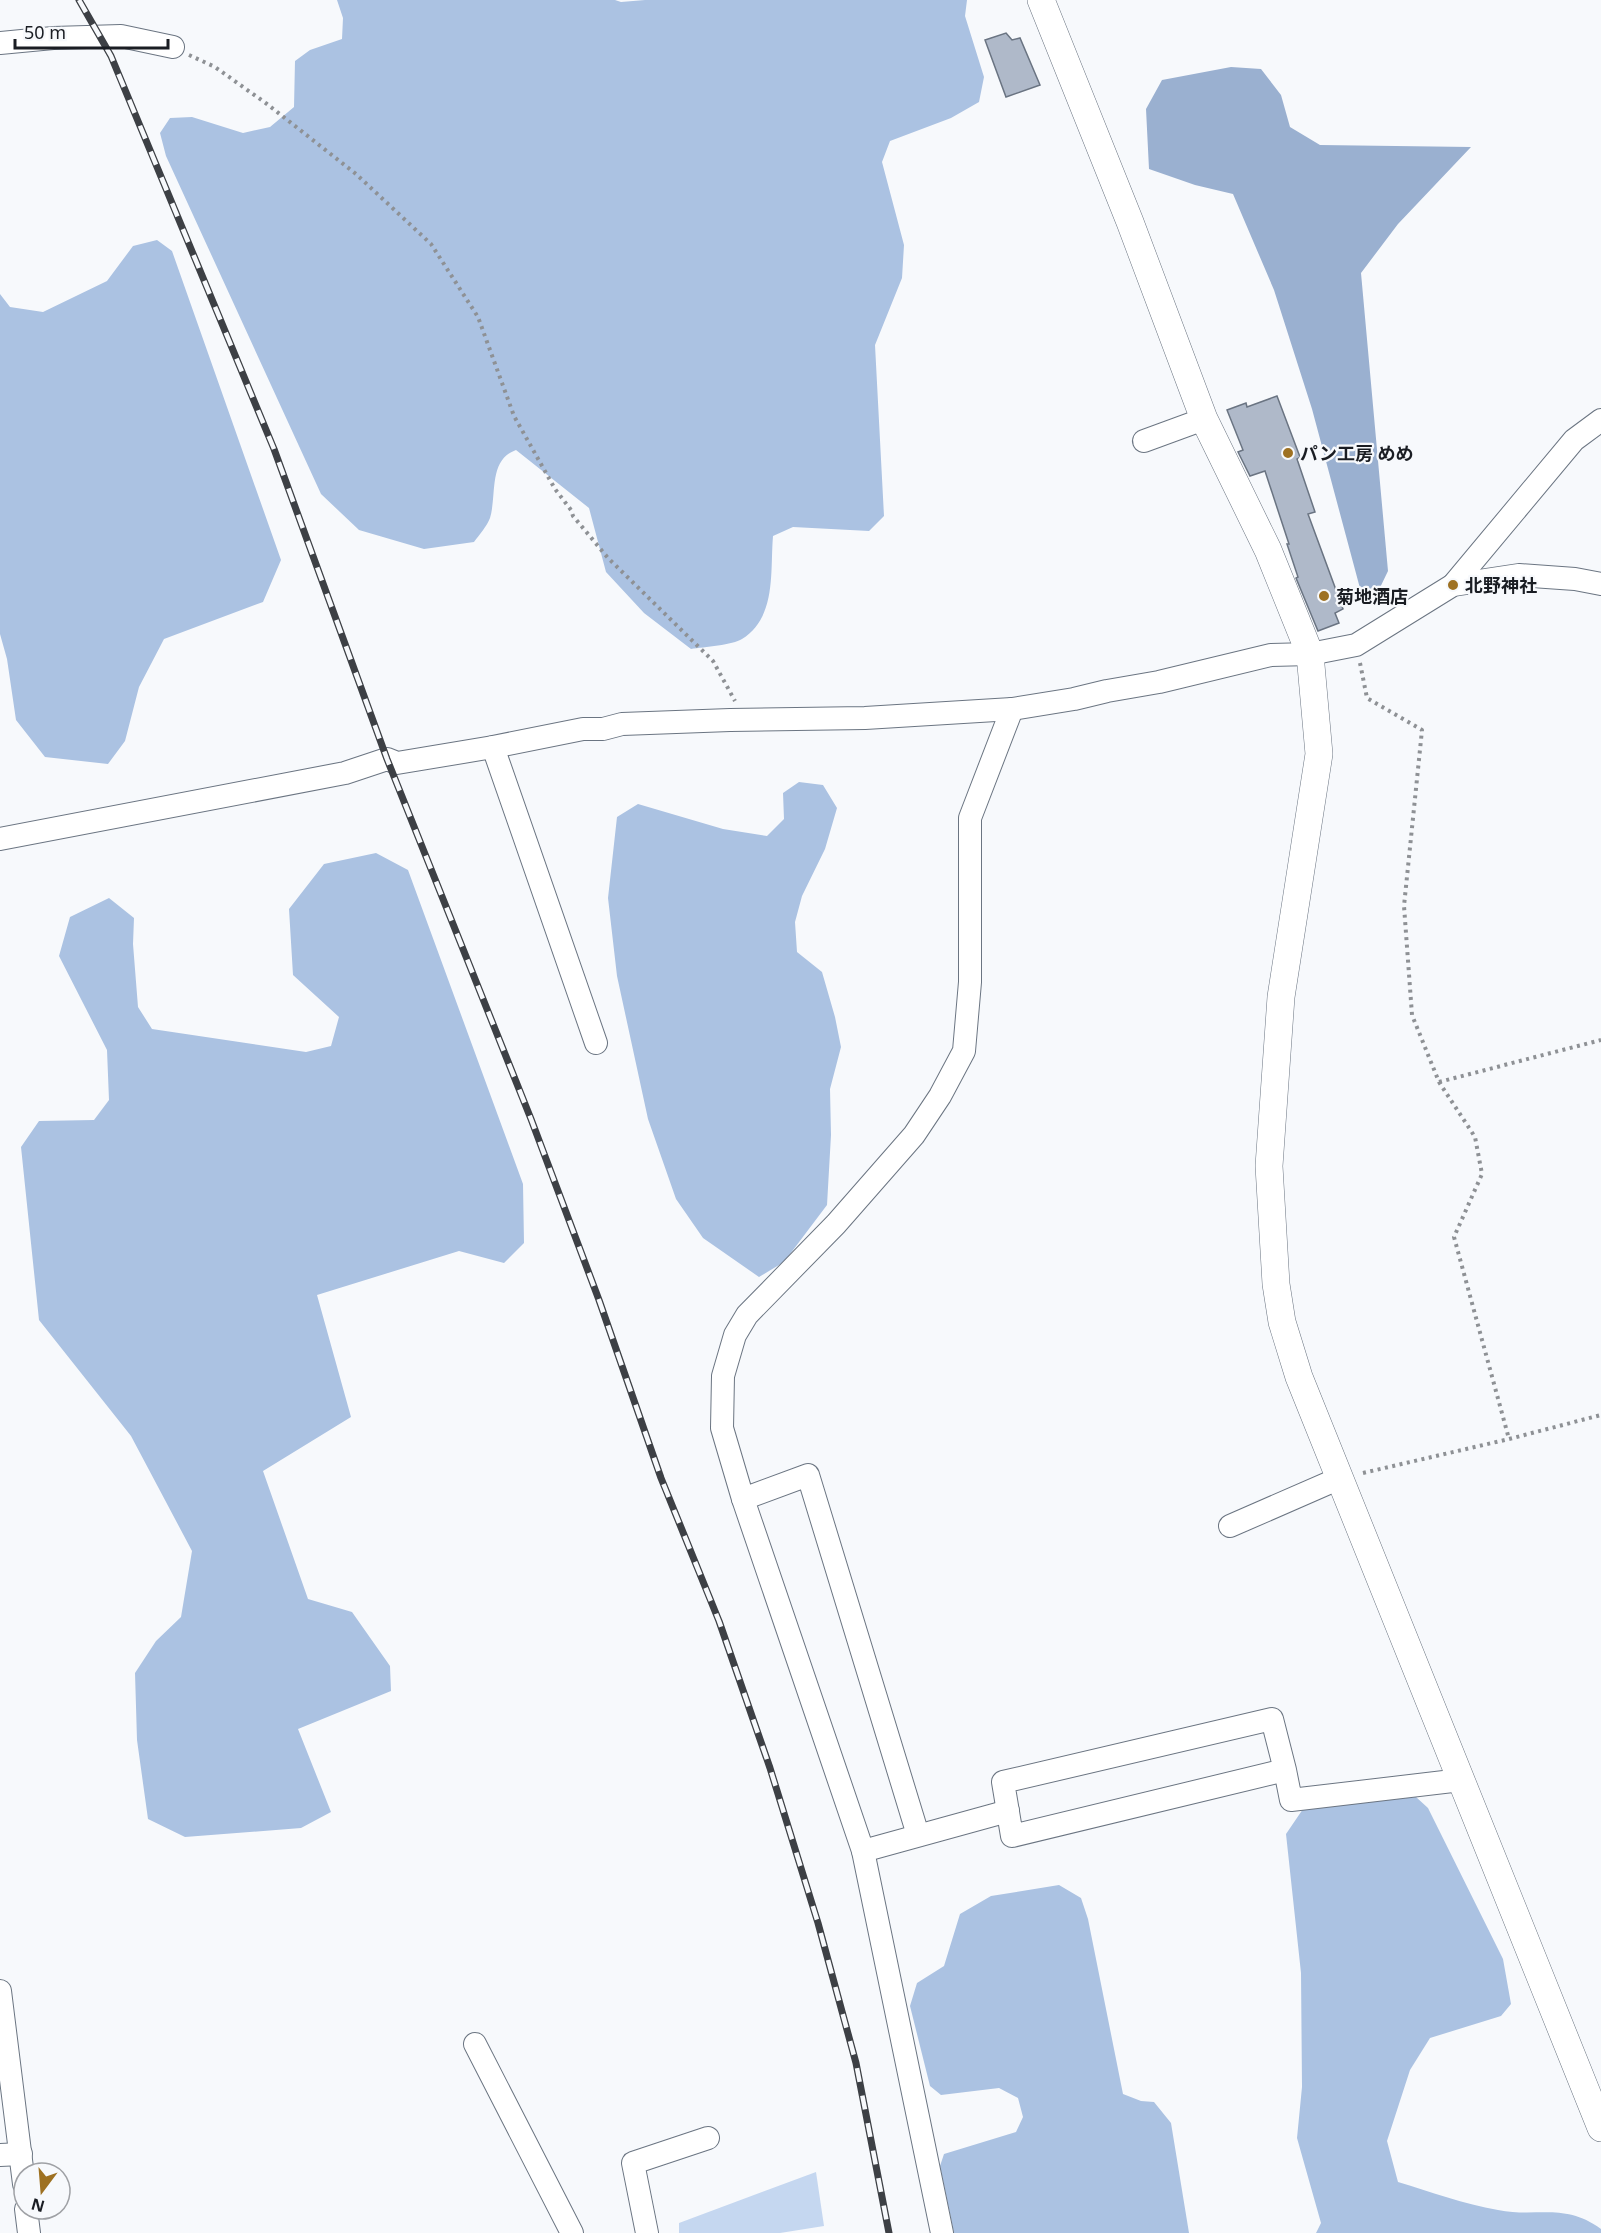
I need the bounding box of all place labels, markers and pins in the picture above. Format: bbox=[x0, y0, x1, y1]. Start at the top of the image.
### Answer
place label: パン工房 めめ bbox=[1300, 441, 1414, 465]
marker: パン工房 めめ bbox=[1281, 446, 1295, 460]
place label: 北野神社 bbox=[1465, 573, 1537, 597]
marker: 北野神社 bbox=[1446, 578, 1460, 592]
place label: 菊地酒店 bbox=[1336, 584, 1408, 608]
marker: 菊地酒店 bbox=[1317, 589, 1331, 603]

